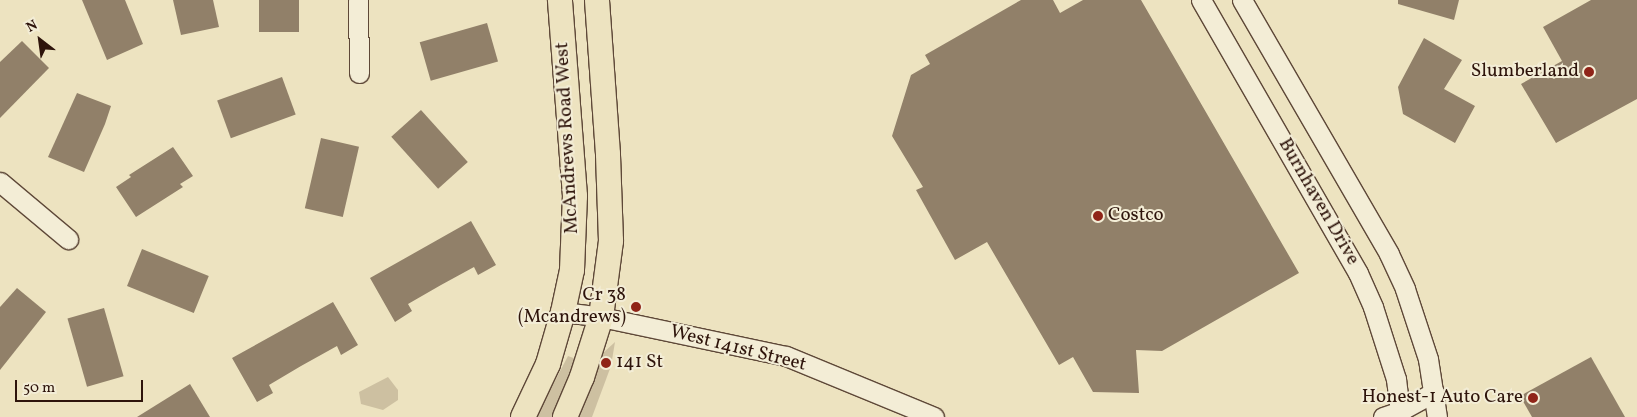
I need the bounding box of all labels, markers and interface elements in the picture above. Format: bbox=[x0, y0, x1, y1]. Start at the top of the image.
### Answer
north arrow bbox=[15, 15, 65, 65]
text: N bbox=[23, 16, 41, 37]
street label: McAndrews Road West bbox=[552, 41, 584, 235]
place label: Slumberland bbox=[1471, 61, 1579, 83]
marker: Slumberland bbox=[1583, 66, 1595, 78]
street label: Burnhaven Drive bbox=[1273, 135, 1363, 269]
place label: Costco bbox=[1108, 205, 1164, 227]
marker: Costco bbox=[1092, 210, 1104, 222]
place label: Cr 38 (Mcandrews) bbox=[518, 285, 626, 329]
marker: Cr 38 (Mcandrews) bbox=[630, 301, 642, 313]
street label: West 141st Street bbox=[668, 321, 808, 377]
place label: 141 St bbox=[616, 352, 663, 374]
marker: 141 St bbox=[600, 357, 612, 369]
scale bar bbox=[18, 370, 145, 402]
text: 50 m bbox=[23, 378, 55, 399]
place label: Honest-1 Auto Care bbox=[1362, 387, 1523, 409]
marker: Honest-1 Auto Care bbox=[1527, 392, 1539, 404]

